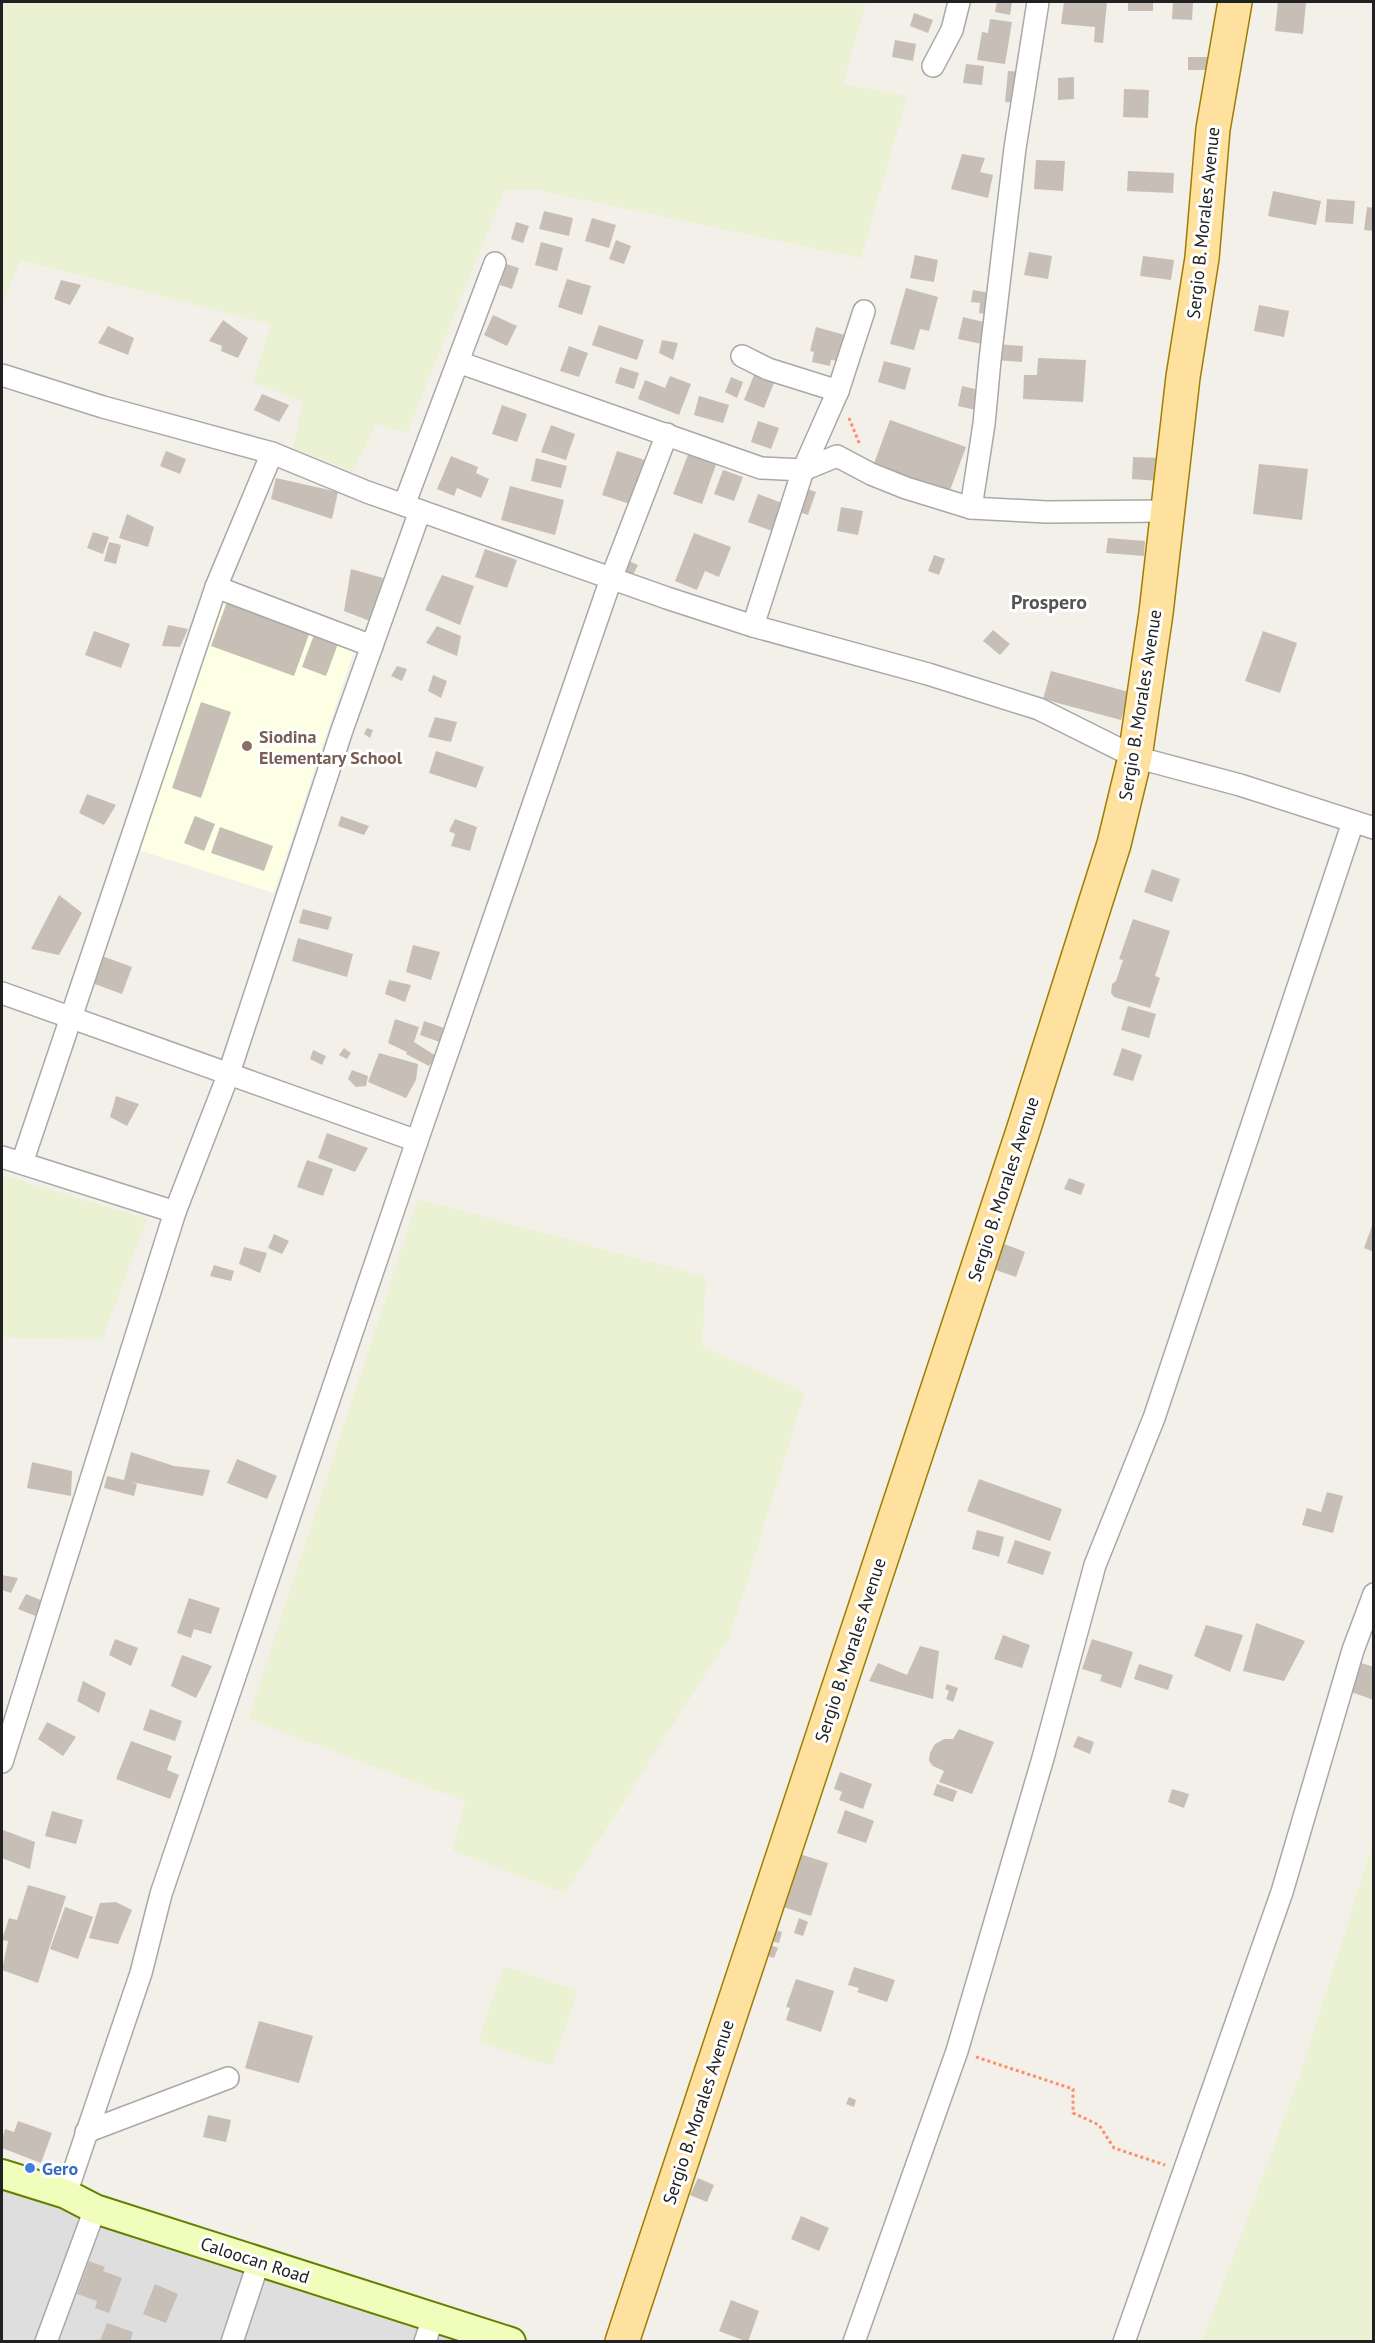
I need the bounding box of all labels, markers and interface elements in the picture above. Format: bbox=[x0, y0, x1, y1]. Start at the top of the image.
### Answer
street label: Sergio B. Morales Avenue bbox=[1181, 126, 1225, 320]
district label: Prospero bbox=[1011, 589, 1087, 615]
street label: Sergio B. Morales Avenue bbox=[1114, 608, 1166, 802]
place label: Siodina Elementary School bbox=[259, 725, 403, 769]
marker: Siodina Elementary School bbox=[240, 739, 254, 753]
street label: Sergio B. Morales Avenue bbox=[962, 1094, 1044, 1284]
street label: Sergio B. Morales Avenue bbox=[809, 1555, 891, 1745]
street label: Sergio B. Morales Avenue bbox=[657, 2017, 739, 2207]
place label: Gero bbox=[42, 2157, 78, 2180]
marker: Gero bbox=[23, 2161, 37, 2175]
street label: Caloocan Road bbox=[198, 2232, 312, 2288]

